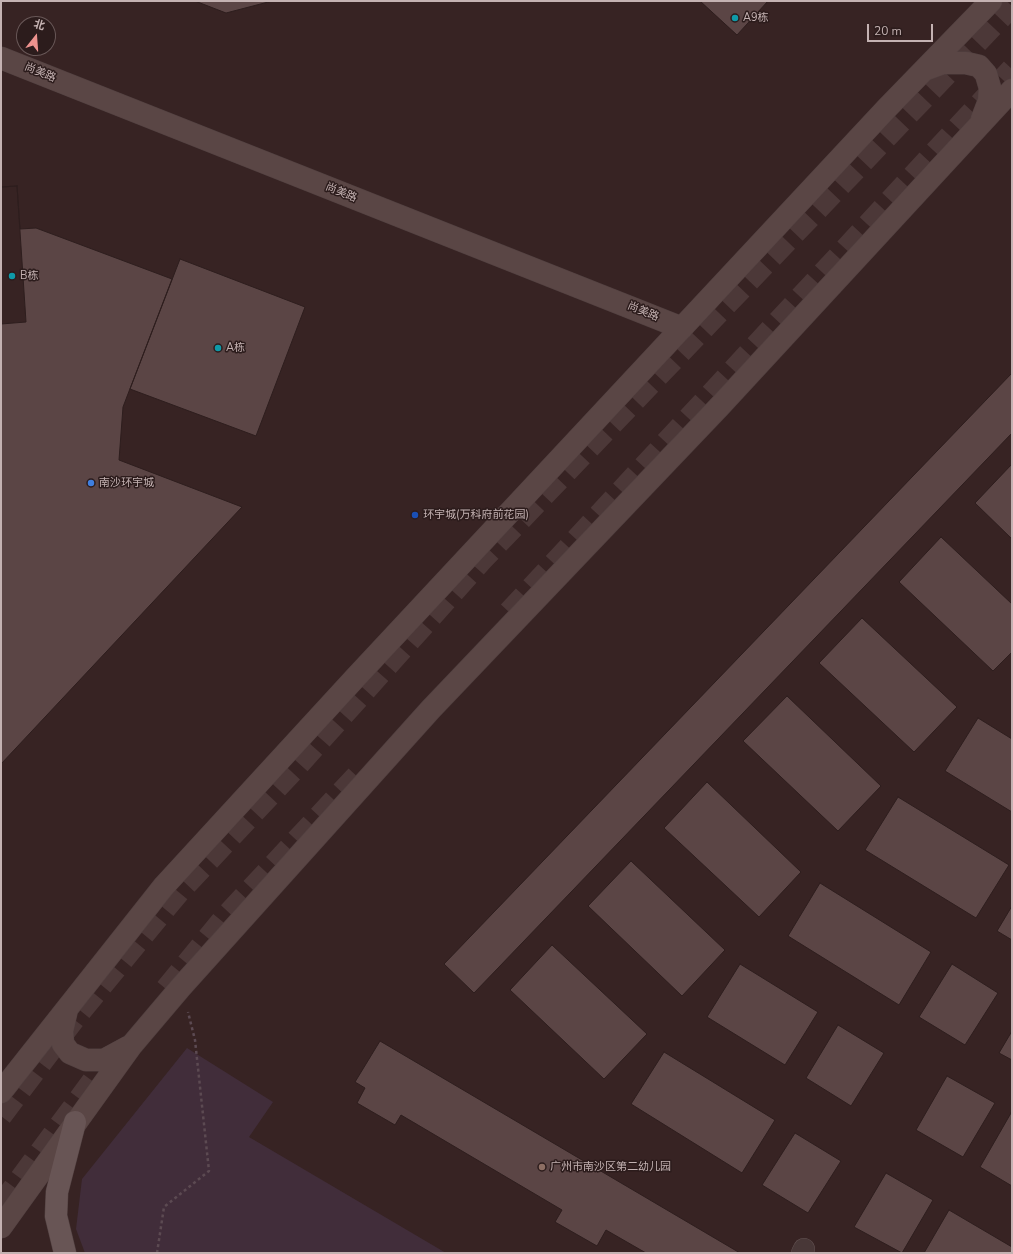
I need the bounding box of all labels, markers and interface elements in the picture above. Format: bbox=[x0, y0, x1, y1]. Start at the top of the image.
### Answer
place label: A9栋 bbox=[743, 11, 769, 25]
marker: A9栋 bbox=[730, 13, 740, 23]
north arrow bbox=[16, 16, 56, 56]
text: 北 bbox=[32, 16, 47, 34]
scale bar bbox=[869, 16, 935, 42]
text: 20 m bbox=[874, 23, 902, 39]
street label: 尚美路 bbox=[22, 61, 58, 85]
street label: 尚美路 bbox=[323, 181, 359, 205]
place label: B栋 bbox=[20, 269, 38, 283]
marker: B栋 bbox=[7, 271, 17, 281]
street label: 尚美路 bbox=[625, 300, 661, 324]
place label: A栋 bbox=[226, 341, 245, 355]
marker: A栋 bbox=[213, 343, 223, 353]
place label: 南沙环宇城 bbox=[99, 476, 154, 490]
marker: 南沙环宇城 bbox=[86, 478, 96, 488]
place label: 环宇城(万科府前花园) bbox=[423, 508, 529, 522]
marker: 环宇城(万科府前花园) bbox=[410, 510, 420, 520]
place label: 广州市南沙区第二幼儿园 bbox=[550, 1160, 671, 1174]
marker: 广州市南沙区第二幼儿园 bbox=[537, 1162, 547, 1172]

